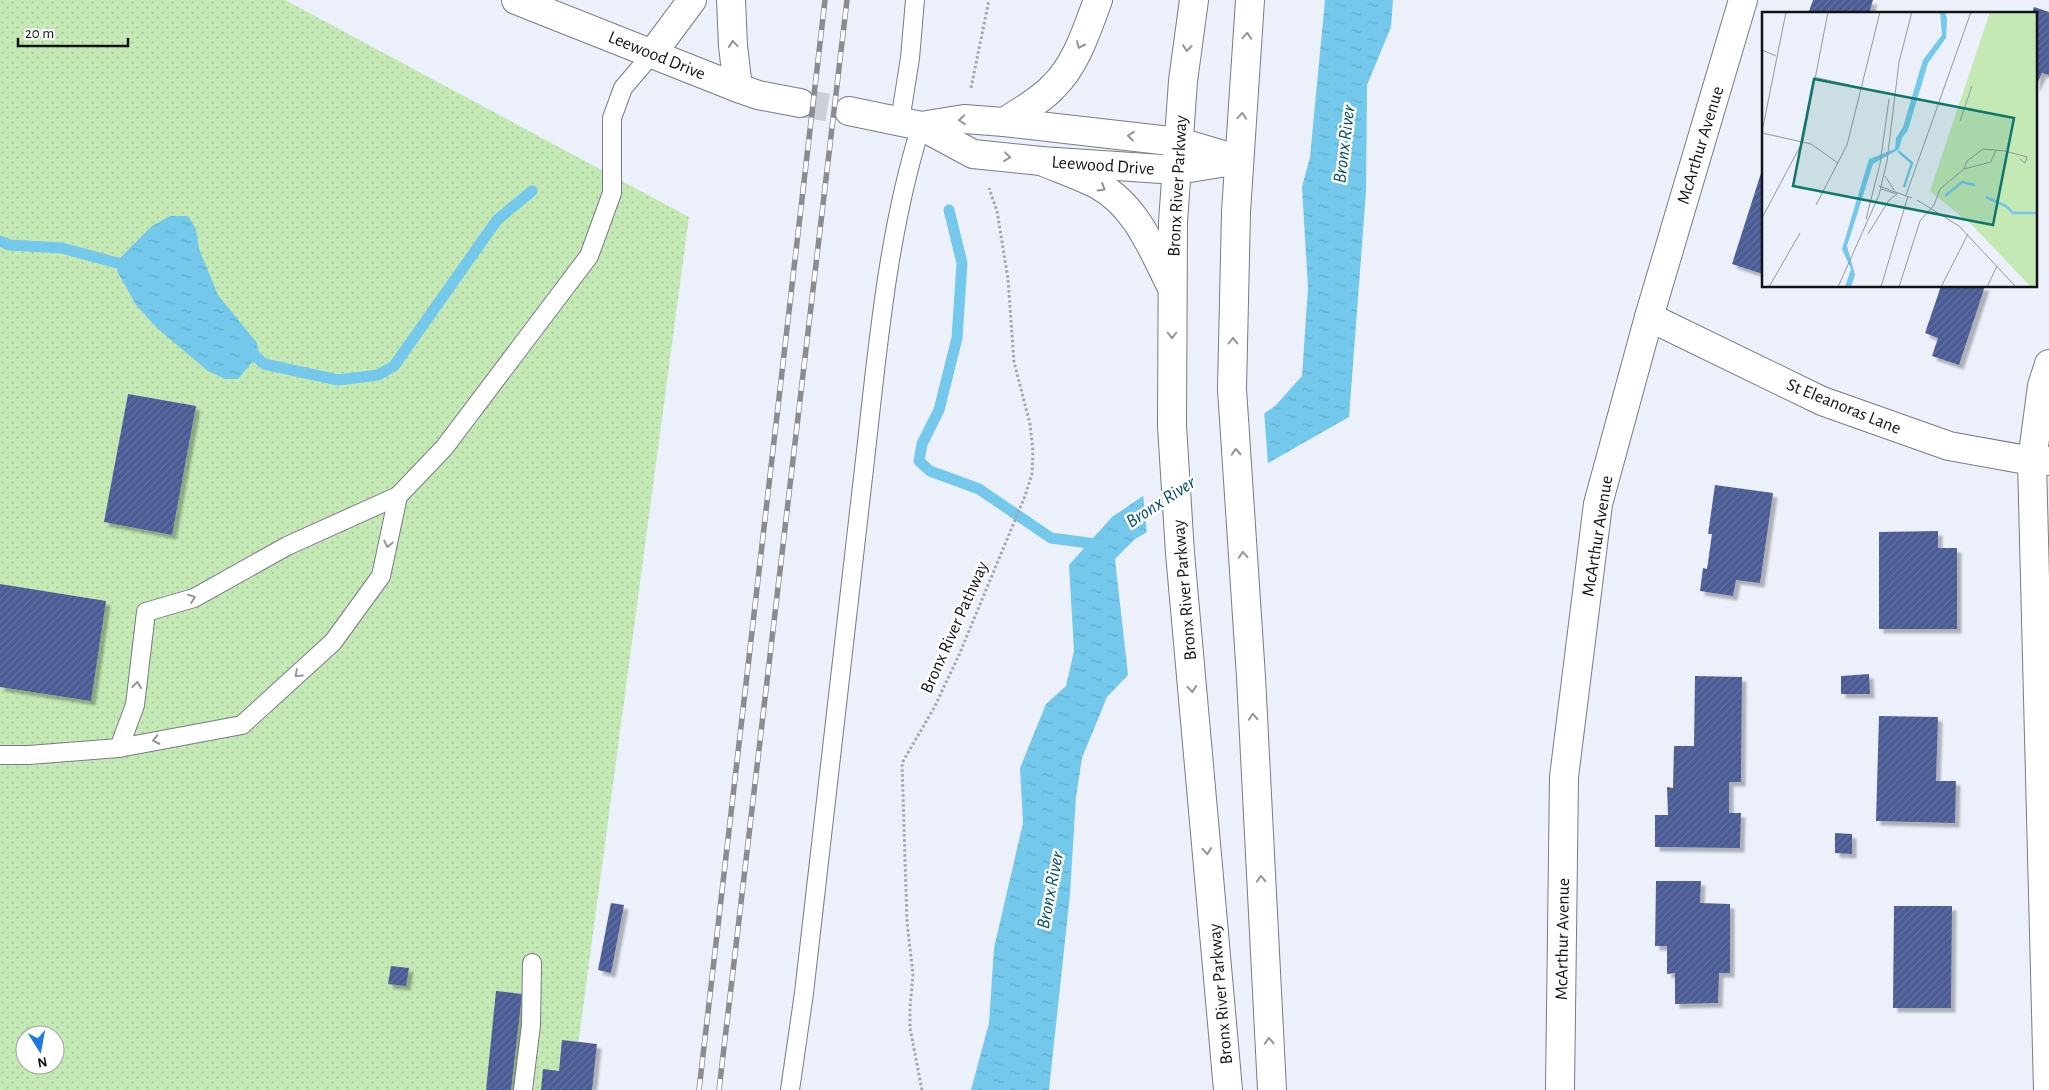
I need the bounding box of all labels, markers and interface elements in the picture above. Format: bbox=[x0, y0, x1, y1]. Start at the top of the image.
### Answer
inset map bbox=[1762, 12, 2036, 288]
scale bar bbox=[18, 15, 128, 47]
text: 20 m bbox=[25, 26, 54, 41]
street label: Leewood Drive bbox=[605, 28, 708, 84]
one-way arrow bbox=[1242, 32, 1253, 40]
one-way arrow bbox=[728, 40, 739, 48]
one-way arrow bbox=[1075, 40, 1086, 49]
one-way arrow bbox=[1182, 45, 1193, 53]
street label: McArthur Avenue bbox=[1674, 84, 1727, 206]
water label: Bronx River bbox=[1330, 103, 1359, 184]
one-way arrow bbox=[1236, 112, 1247, 120]
one-way arrow bbox=[958, 115, 966, 126]
street label: Bronx River Parkway bbox=[1165, 115, 1191, 257]
one-way arrow bbox=[1126, 131, 1134, 142]
one-way arrow bbox=[1004, 152, 1012, 163]
street label: Leewood Drive bbox=[1051, 153, 1155, 179]
one-way arrow bbox=[1096, 182, 1105, 192]
one-way arrow bbox=[1167, 332, 1177, 339]
one-way arrow bbox=[1228, 336, 1238, 344]
street label: St Eleanoras Lane bbox=[1784, 376, 1903, 438]
one-way arrow bbox=[1230, 448, 1241, 456]
water label: Bronx River bbox=[1123, 472, 1200, 532]
street label: McArthur Avenue bbox=[1580, 474, 1616, 598]
street label: Bronx River Parkway bbox=[1170, 518, 1200, 661]
one-way arrow bbox=[383, 539, 393, 548]
one-way arrow bbox=[1237, 550, 1248, 558]
street label: Bronx River Pathway bbox=[918, 558, 992, 696]
one-way arrow bbox=[187, 594, 196, 604]
one-way arrow bbox=[294, 669, 303, 678]
one-way arrow bbox=[132, 681, 143, 689]
one-way arrow bbox=[1187, 685, 1198, 693]
one-way arrow bbox=[1248, 712, 1259, 720]
one-way arrow bbox=[152, 734, 161, 745]
one-way arrow bbox=[1202, 847, 1213, 855]
water label: Bronx River bbox=[1034, 849, 1067, 931]
one-way arrow bbox=[1256, 875, 1267, 883]
street label: McArthur Avenue bbox=[1553, 878, 1573, 1000]
street label: Bronx River Parkway bbox=[1206, 922, 1236, 1065]
north arrow bbox=[15, 1025, 65, 1075]
one-way arrow bbox=[1263, 1037, 1274, 1045]
text: N bbox=[36, 1054, 48, 1070]

